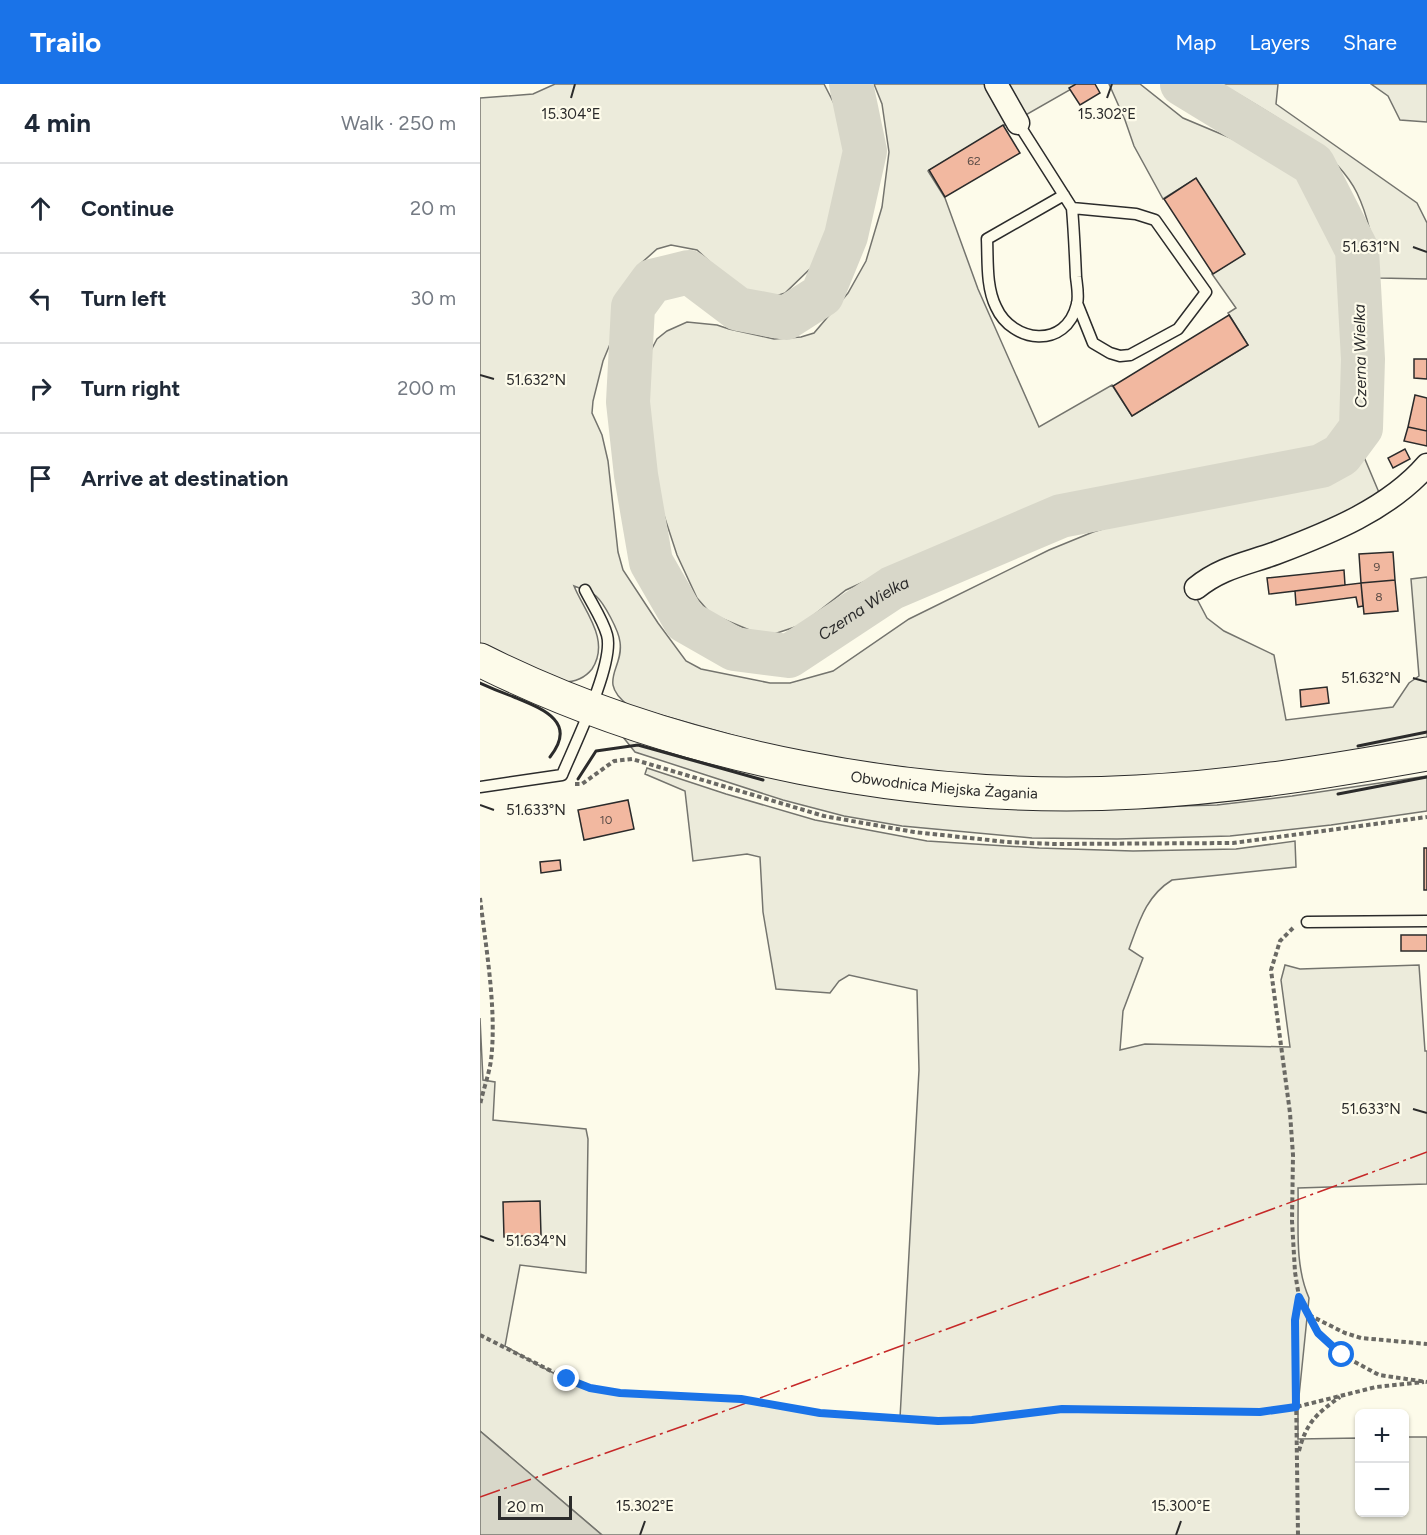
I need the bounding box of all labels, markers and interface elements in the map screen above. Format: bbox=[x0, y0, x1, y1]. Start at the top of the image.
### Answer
text: Trailo bbox=[30, 25, 101, 59]
text: Map bbox=[1176, 30, 1216, 55]
text: Layers bbox=[1249, 30, 1310, 55]
text: Share bbox=[1343, 30, 1397, 55]
text: 15.304°E bbox=[541, 105, 601, 123]
text: 15.302°E bbox=[1078, 105, 1136, 123]
text: 4 min bbox=[24, 107, 91, 139]
text: Walk · 250 m bbox=[341, 111, 456, 135]
house number: 62 bbox=[967, 154, 981, 168]
icon: ahead bbox=[24, 192, 57, 225]
text: Continue bbox=[81, 195, 174, 222]
text: 20 m bbox=[410, 196, 456, 220]
text: 51.631°N bbox=[1342, 238, 1400, 256]
icon: left bbox=[24, 282, 57, 315]
text: Turn left bbox=[81, 285, 167, 312]
text: 30 m bbox=[410, 286, 456, 310]
water label: Czerna Wielka bbox=[1350, 304, 1370, 408]
text: 51.632°N bbox=[506, 371, 566, 389]
icon: right bbox=[24, 372, 57, 405]
text: Turn right bbox=[81, 375, 180, 402]
text: 200 m bbox=[397, 376, 456, 400]
icon: arrive bbox=[24, 462, 57, 495]
text: Arrive at destination bbox=[81, 465, 289, 492]
house number: 9 bbox=[1374, 560, 1381, 574]
water label: Czerna Wielka bbox=[814, 572, 912, 644]
house number: 8 bbox=[1375, 590, 1383, 604]
text: 51.632°N bbox=[1341, 669, 1401, 687]
street label: Obwodnica Miejska Żagania bbox=[849, 767, 1038, 803]
text: 51.633°N bbox=[506, 801, 566, 819]
house number: 10 bbox=[600, 813, 613, 827]
text: 51.633°N bbox=[1341, 1100, 1401, 1118]
text: 51.634°N bbox=[505, 1232, 567, 1250]
route start bbox=[1328, 1341, 1354, 1367]
route end bbox=[553, 1365, 579, 1391]
map controls bbox=[1355, 1409, 1409, 1517]
button: + bbox=[1355, 1409, 1409, 1463]
button: − bbox=[1355, 1463, 1409, 1517]
scale bar bbox=[498, 1493, 572, 1520]
text: 20 m bbox=[507, 1497, 544, 1516]
text: 15.302°E bbox=[616, 1497, 674, 1515]
text: 15.300°E bbox=[1151, 1497, 1211, 1515]

